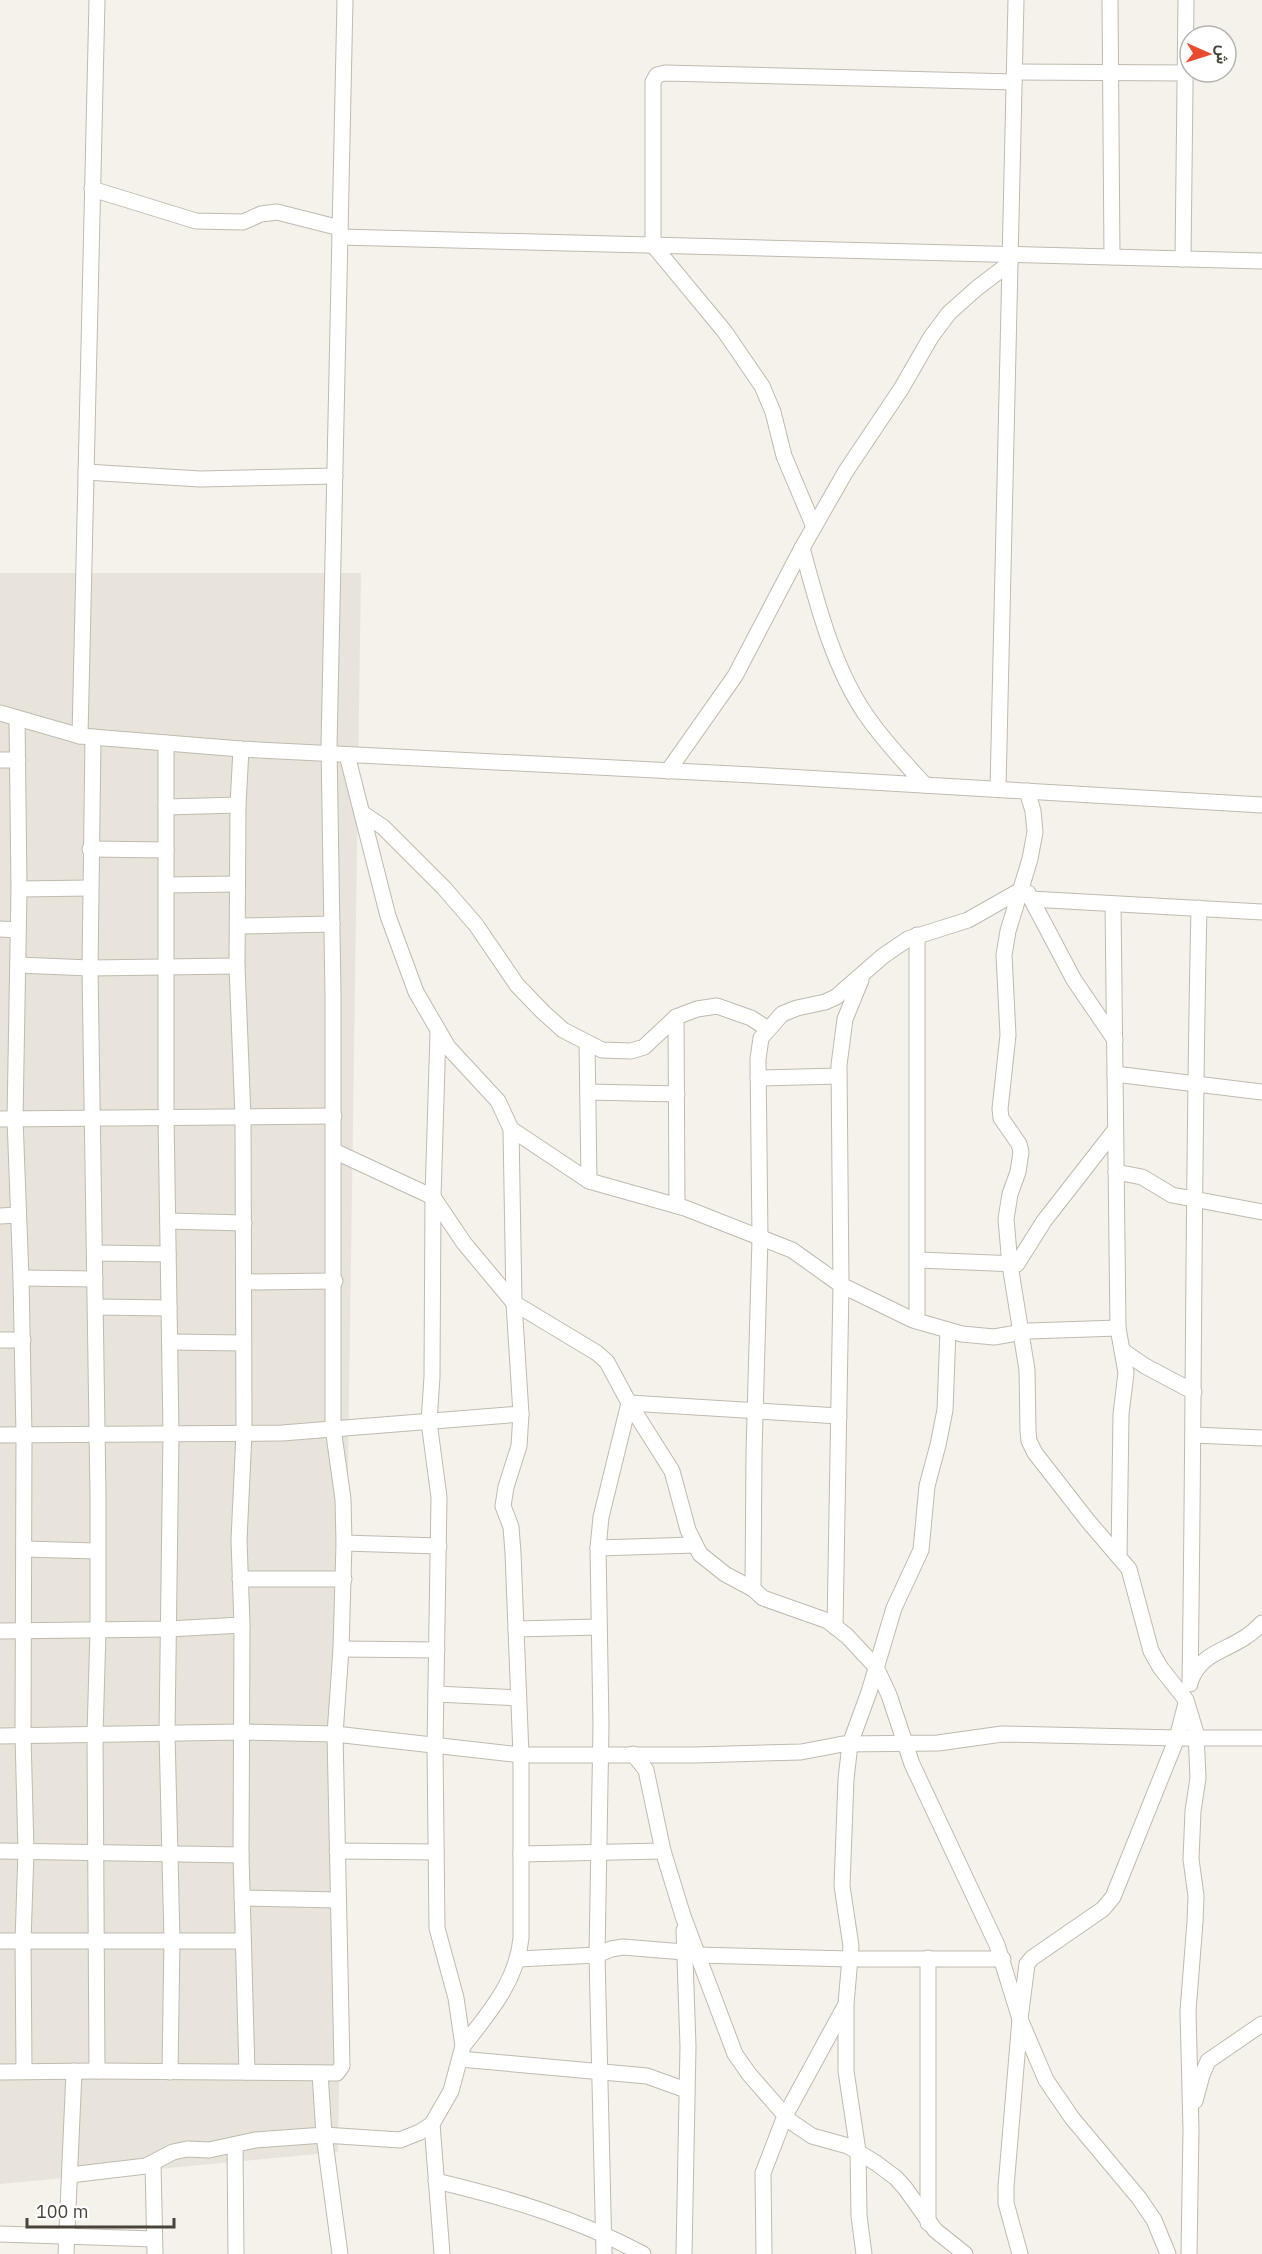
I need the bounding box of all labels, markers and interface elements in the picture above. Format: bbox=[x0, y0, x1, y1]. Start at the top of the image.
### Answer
north arrow bbox=[1178, 24, 1238, 84]
text: ش bbox=[1212, 45, 1233, 65]
scale bar bbox=[27, 2191, 174, 2229]
text: 100 m bbox=[36, 2200, 88, 2223]

